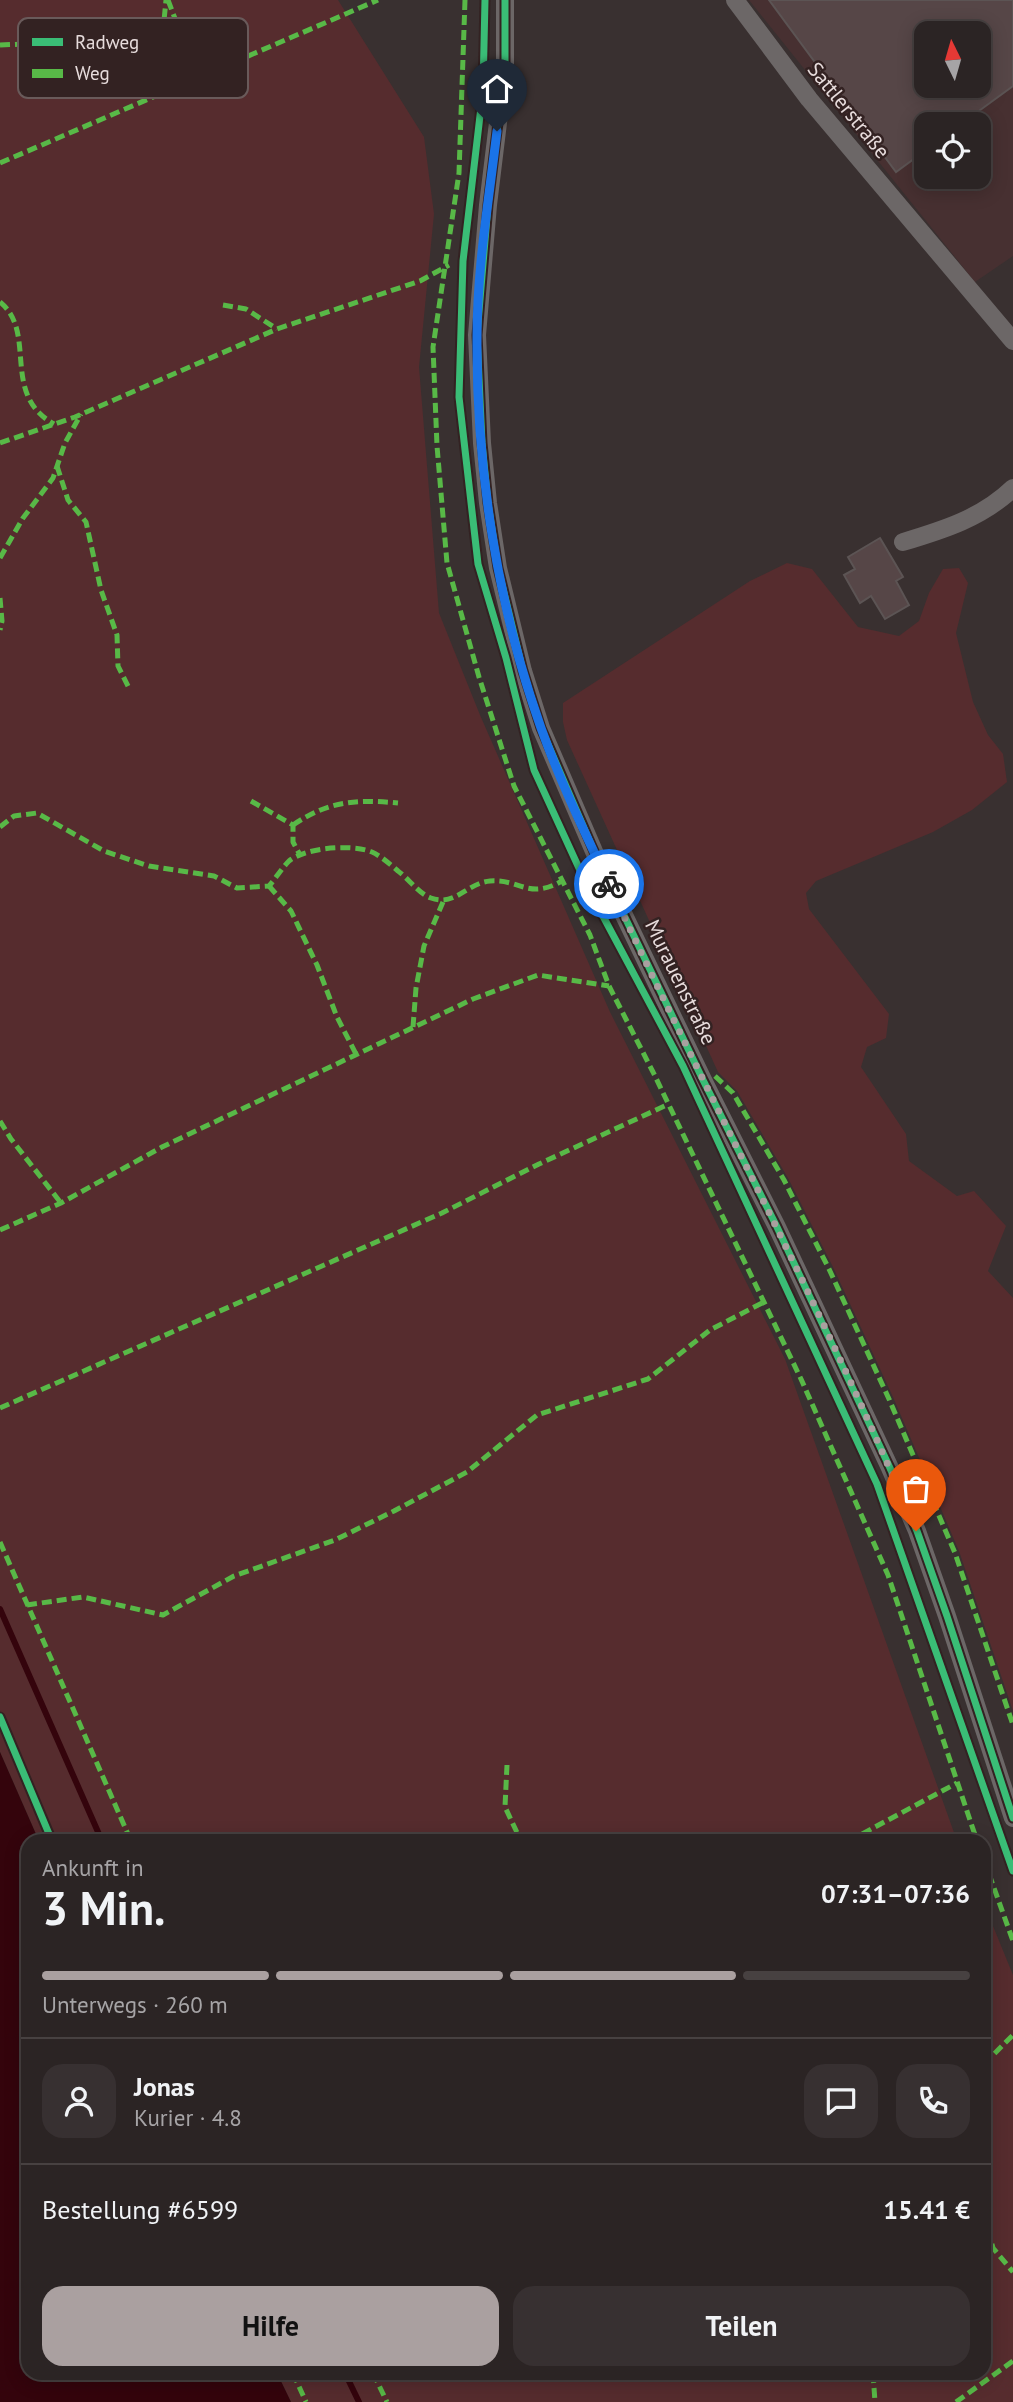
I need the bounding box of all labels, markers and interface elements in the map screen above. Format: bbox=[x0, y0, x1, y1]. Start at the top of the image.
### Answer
legend bbox=[18, 18, 248, 98]
north arrow bbox=[914, 21, 990, 98]
map controls bbox=[914, 21, 991, 189]
text: Radweg bbox=[75, 30, 139, 54]
street label: Sattlerstraße bbox=[802, 56, 896, 164]
pin bbox=[467, 59, 527, 131]
text: Weg bbox=[75, 61, 110, 85]
icon: home bbox=[478, 70, 516, 108]
button: locate bbox=[914, 112, 991, 189]
courier bbox=[574, 849, 644, 919]
icon: bike bbox=[590, 865, 628, 903]
street label: Murauenstraße bbox=[639, 915, 723, 1049]
pin bbox=[886, 1459, 946, 1531]
icon: bag bbox=[897, 1470, 935, 1508]
text: Ankunft in bbox=[42, 1853, 144, 1882]
text: 07:31–07:36 bbox=[821, 1877, 970, 1910]
text: 3 Min. bbox=[42, 1878, 165, 1938]
text: Unterwegs · 260 m bbox=[42, 1990, 228, 2019]
button: person bbox=[42, 2064, 116, 2138]
button: chat bbox=[804, 2064, 878, 2138]
button: phone bbox=[896, 2064, 970, 2138]
text: Jonas bbox=[134, 2070, 195, 2103]
text: Kurier · 4.8 bbox=[134, 2103, 242, 2132]
text: Bestellung #6599 bbox=[42, 2193, 238, 2226]
text: 15.41 € bbox=[883, 2193, 970, 2226]
button: Hilfe bbox=[42, 2286, 499, 2366]
button: Teilen bbox=[513, 2286, 970, 2366]

